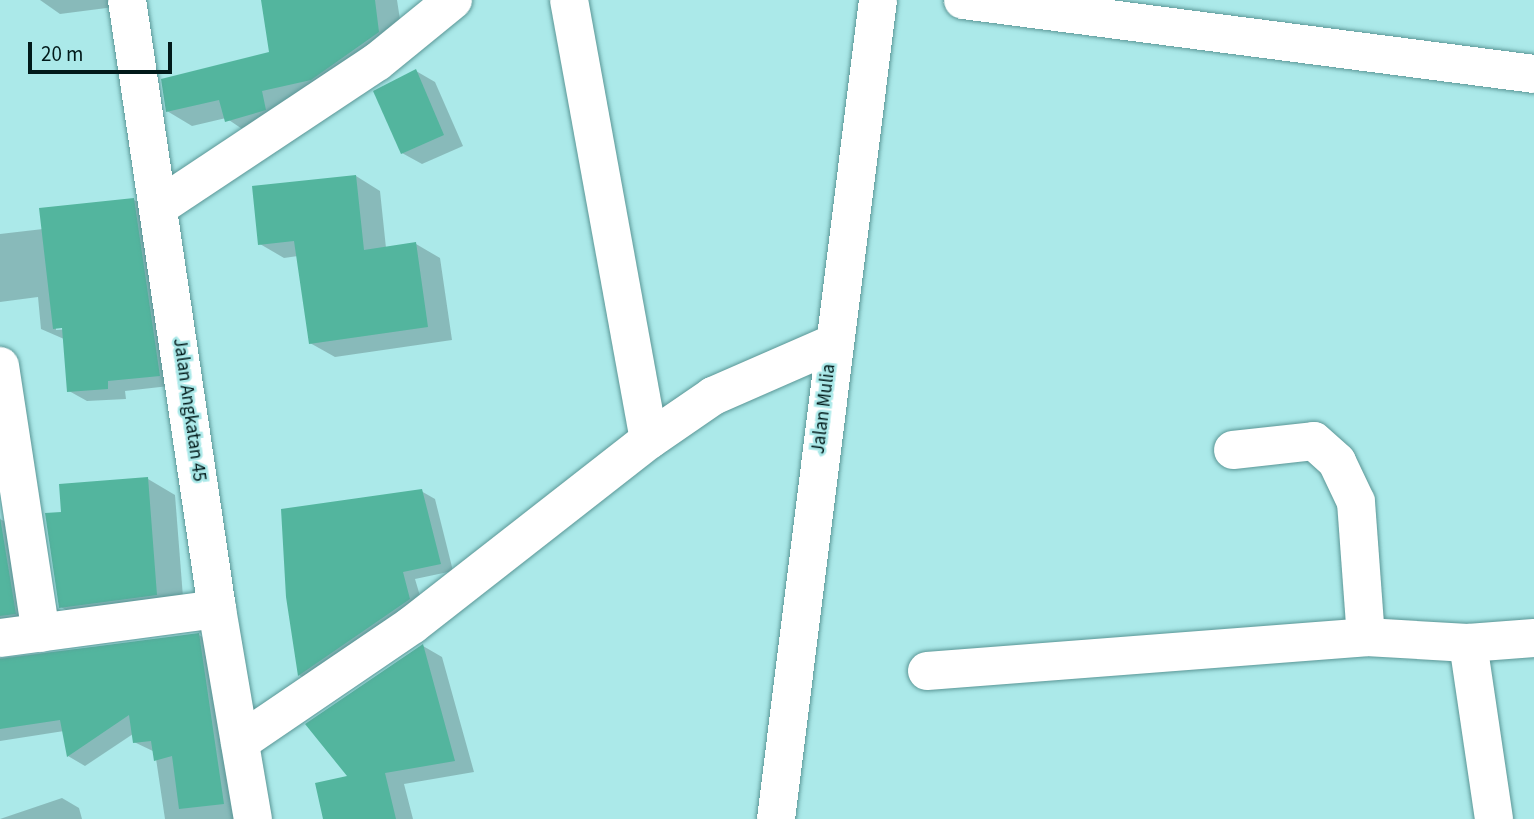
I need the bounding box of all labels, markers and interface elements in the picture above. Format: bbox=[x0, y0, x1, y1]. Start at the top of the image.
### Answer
scale bar bbox=[32, 28, 175, 72]
text: 20 m bbox=[41, 39, 83, 69]
street label: Jalan Angkatan 45 bbox=[168, 337, 210, 483]
street label: Jalan Mulia bbox=[807, 363, 841, 455]

